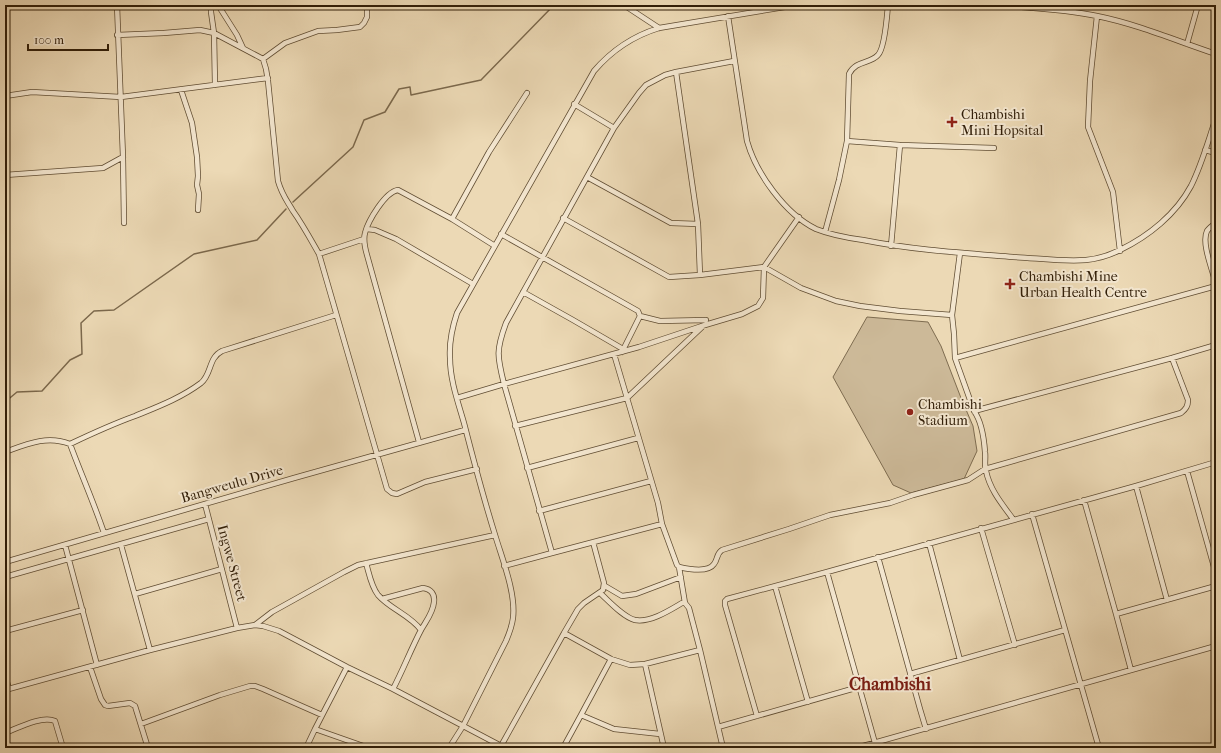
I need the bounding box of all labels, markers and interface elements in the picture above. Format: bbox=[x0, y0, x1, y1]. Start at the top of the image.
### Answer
scale bar bbox=[28, 26, 108, 52]
text: 100 m bbox=[34, 33, 64, 47]
place label: Chambishi Mini Hopsital bbox=[961, 106, 1043, 139]
marker: Chambishi Mini Hopsital bbox=[946, 116, 958, 128]
place label: Chambishi Mine Urban Health Centre bbox=[1019, 268, 1147, 301]
marker: Chambishi Mine Urban Health Centre bbox=[1004, 278, 1016, 290]
place label: Chambishi Stadium bbox=[918, 396, 982, 429]
marker: Chambishi Stadium bbox=[905, 407, 915, 417]
street label: Bangweulu Drive bbox=[179, 461, 285, 507]
street label: Ingwe Street bbox=[214, 523, 250, 603]
district label: Chambishi bbox=[849, 674, 932, 695]

